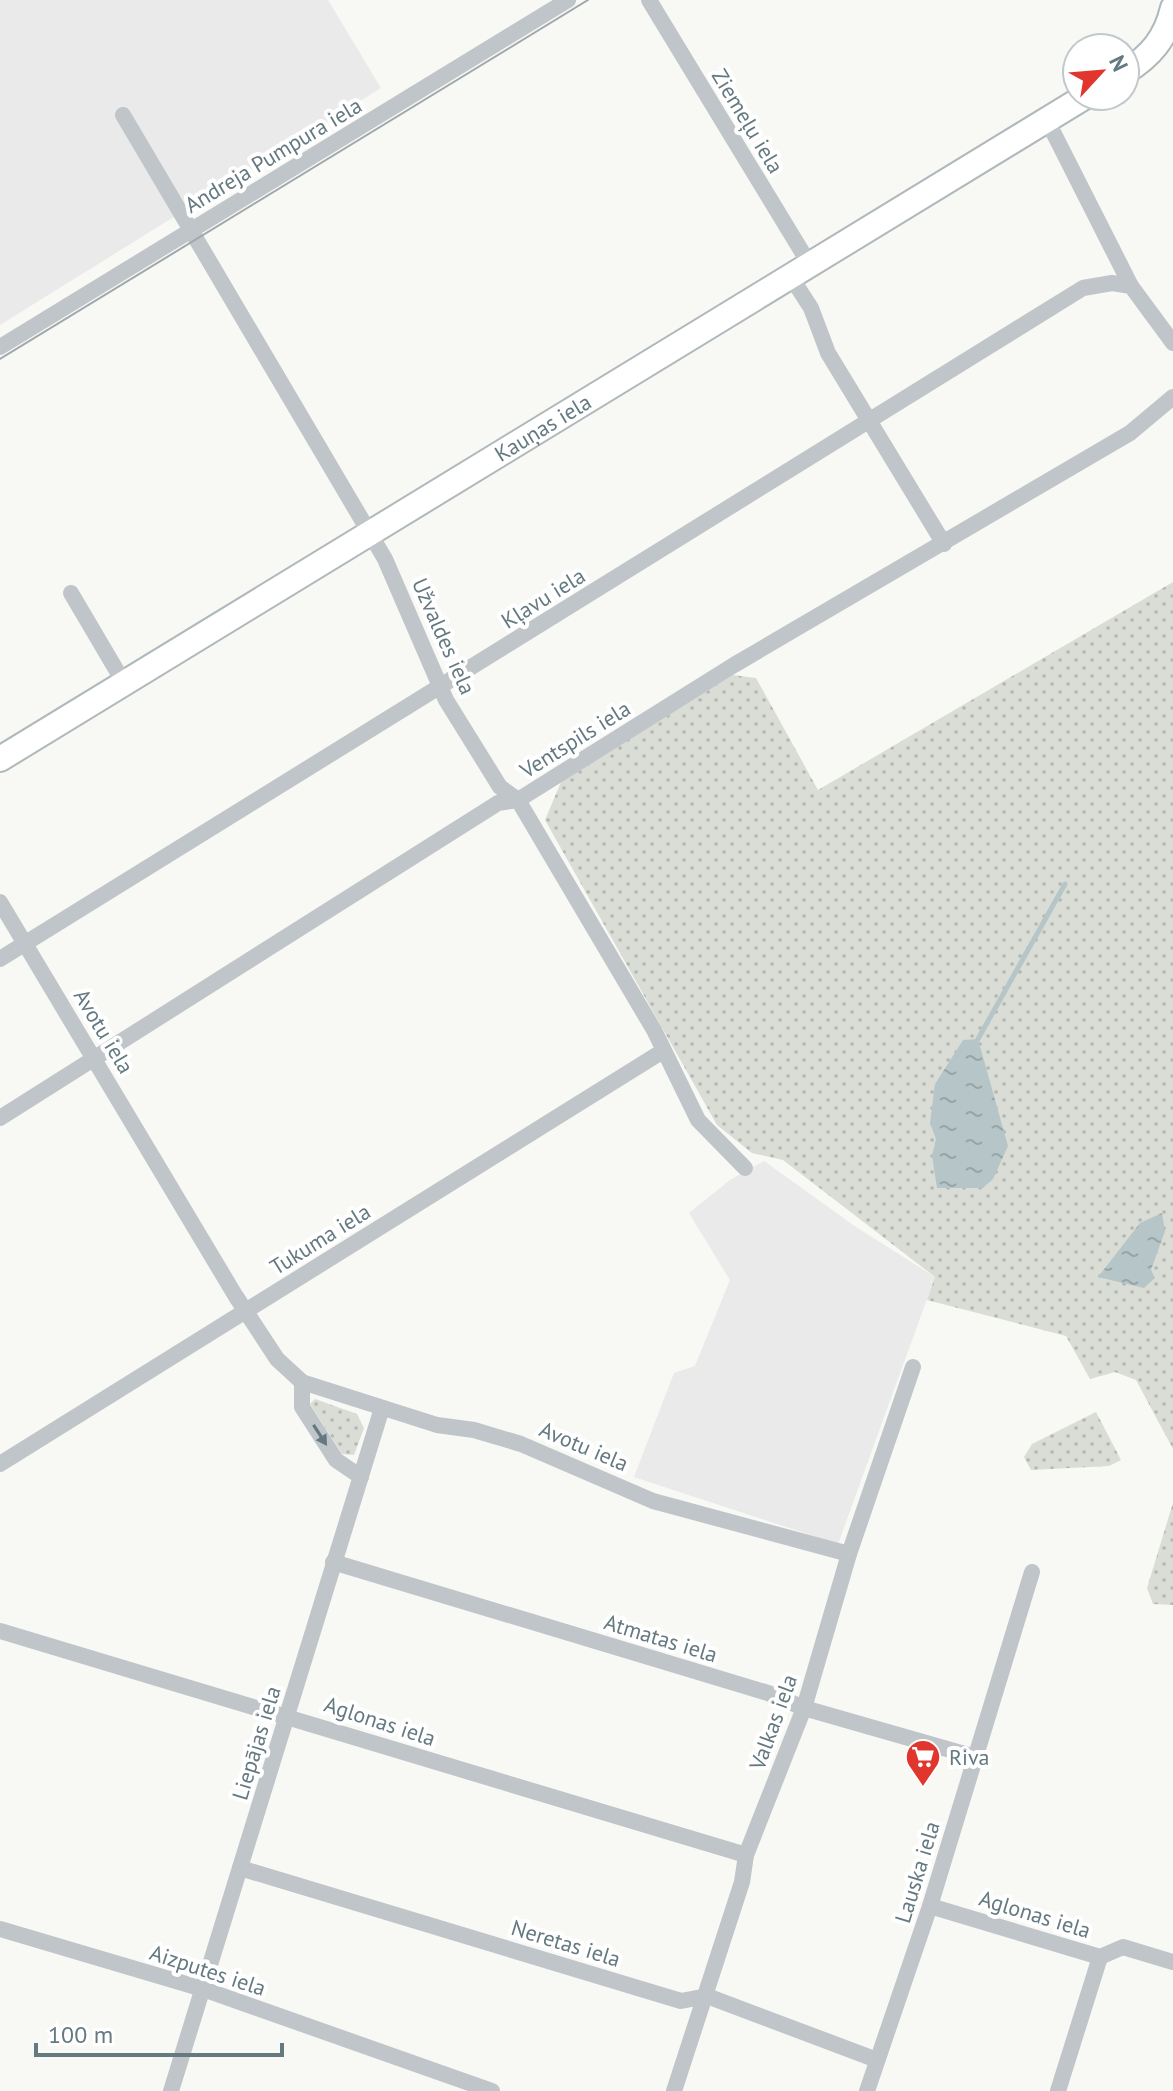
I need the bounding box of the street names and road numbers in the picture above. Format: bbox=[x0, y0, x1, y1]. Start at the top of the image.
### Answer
street label: Ziemeļu iela bbox=[706, 64, 790, 178]
street label: Andreja Pumpura iela bbox=[179, 91, 367, 219]
street label: Kauņas iela bbox=[489, 387, 596, 468]
street label: Kļavu iela bbox=[496, 561, 590, 635]
street label: Užvaldes iela bbox=[406, 573, 482, 699]
street label: Ventspils iela bbox=[514, 694, 635, 785]
street label: Avotu iela bbox=[68, 984, 140, 1078]
street label: Tukuma iela bbox=[265, 1197, 375, 1281]
street label: Avotu iela bbox=[535, 1415, 633, 1477]
street label: Atmatas iela bbox=[601, 1608, 721, 1668]
street label: Valkas iela bbox=[742, 1670, 803, 1775]
street label: Liepājas iela bbox=[225, 1683, 287, 1803]
street label: Aglonas iela bbox=[321, 1690, 439, 1752]
street label: Lauska iela bbox=[888, 1818, 946, 1926]
street label: Aglonas iela bbox=[976, 1884, 1094, 1944]
street label: Neretas iela bbox=[508, 1913, 624, 1973]
street label: Aizputes iela bbox=[146, 1938, 270, 2002]

